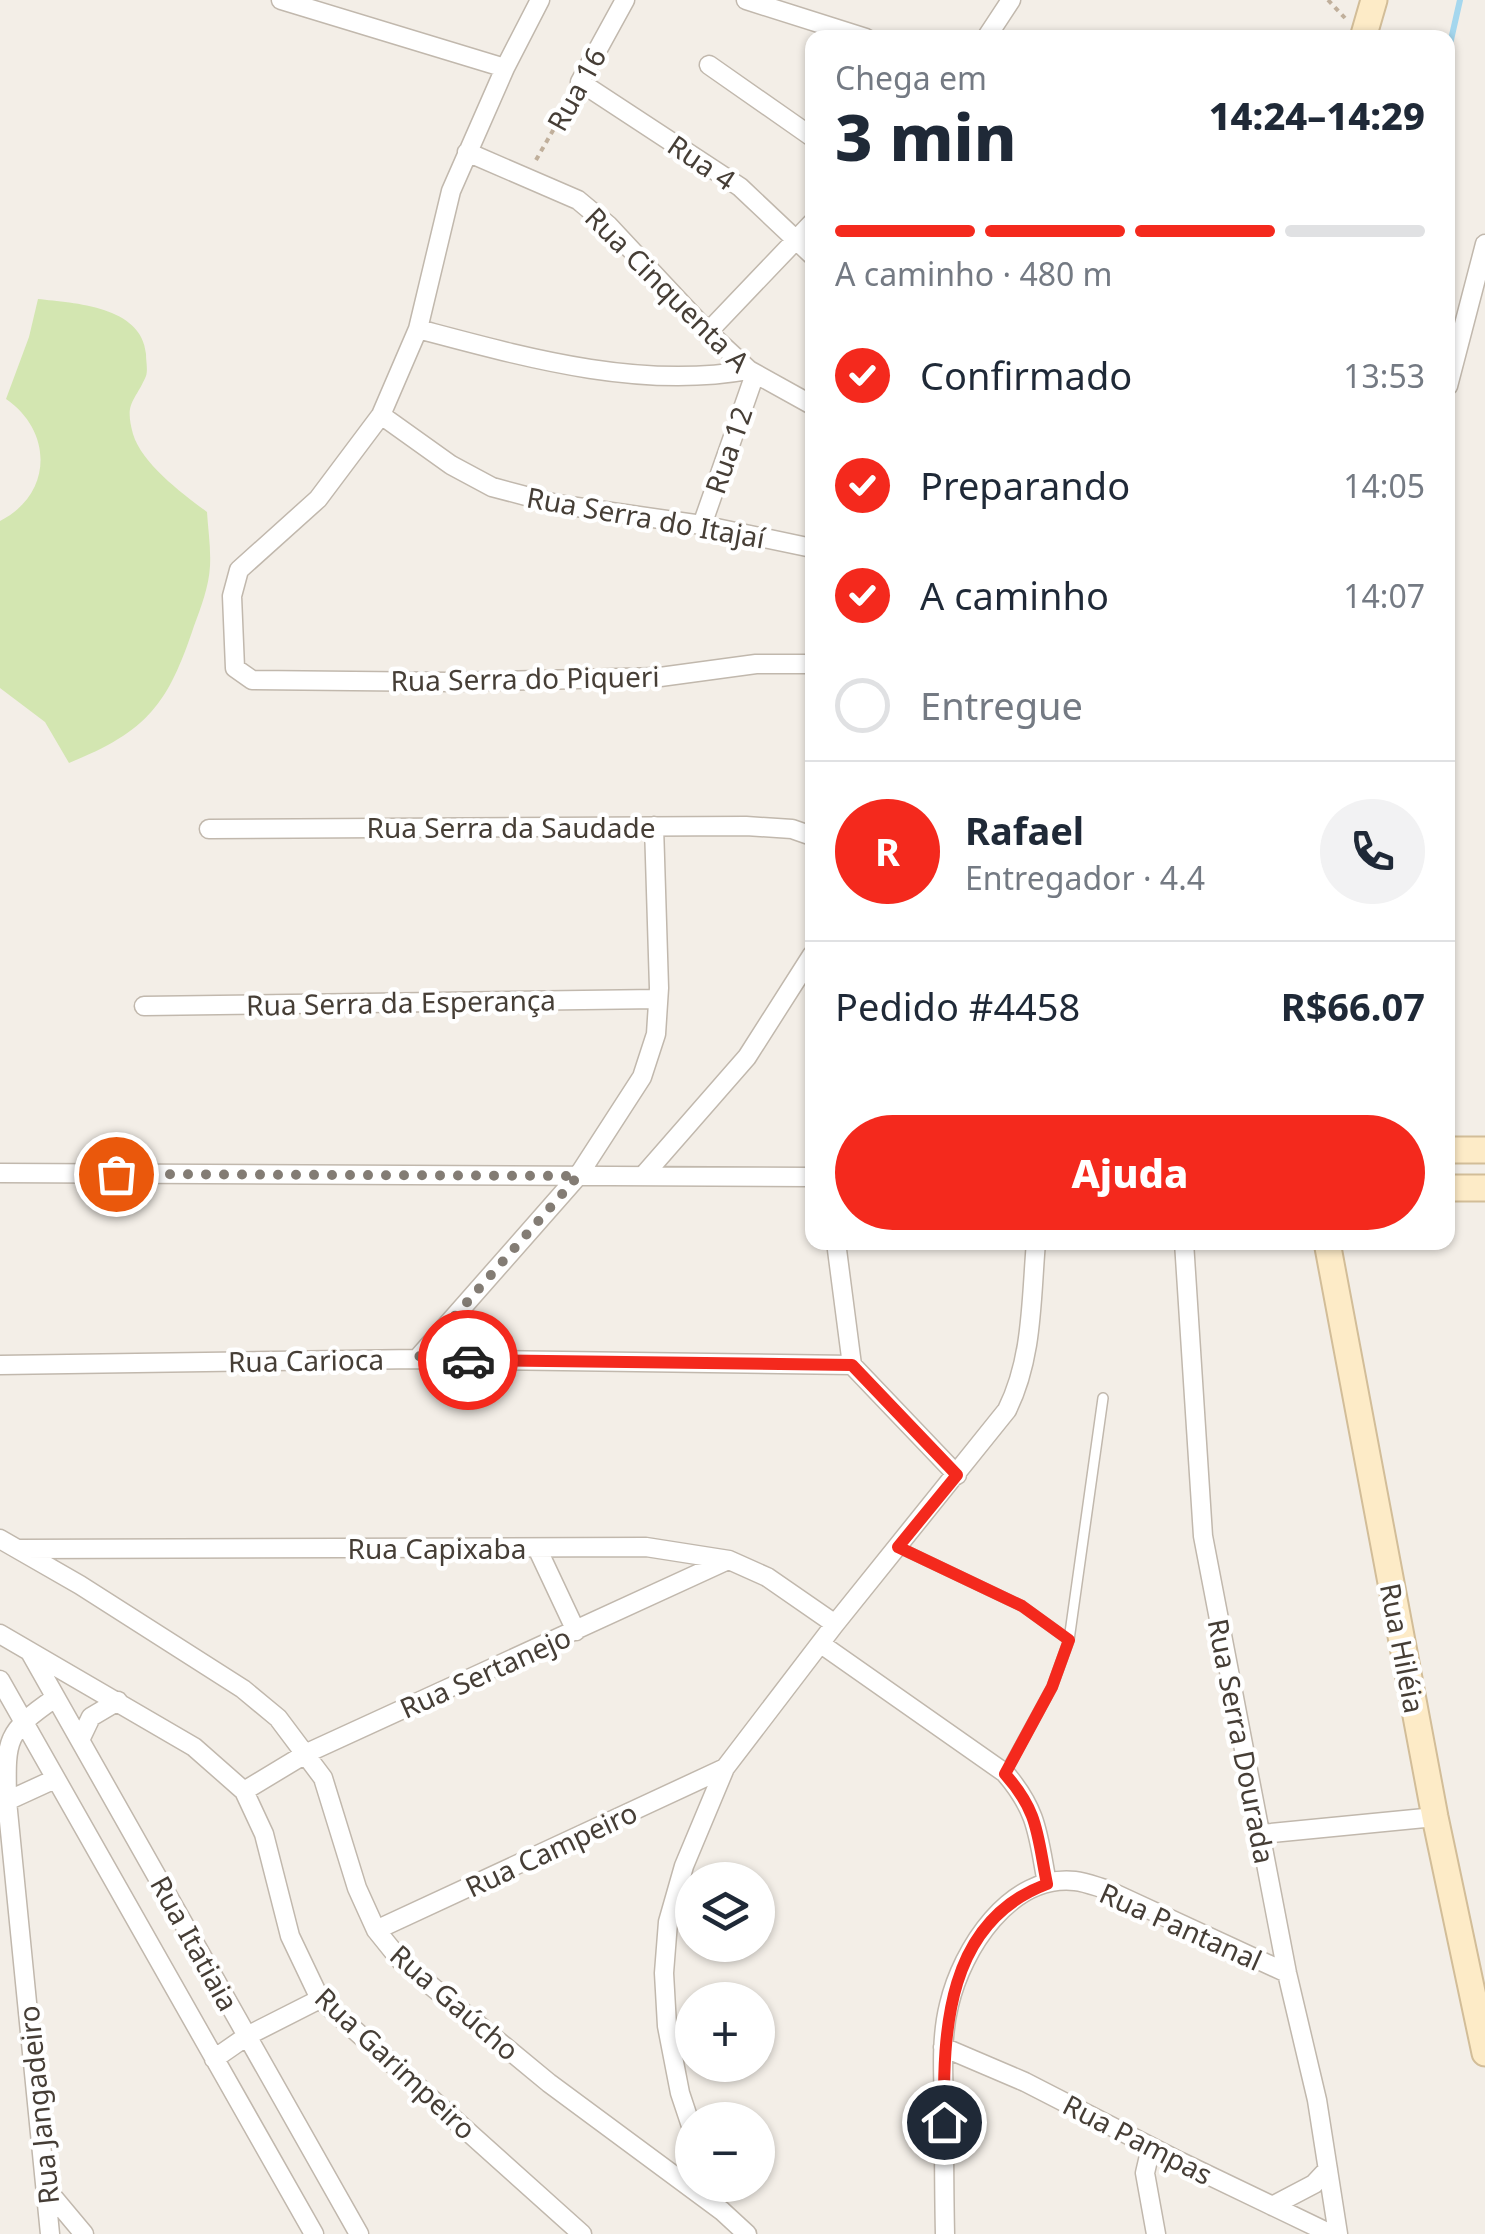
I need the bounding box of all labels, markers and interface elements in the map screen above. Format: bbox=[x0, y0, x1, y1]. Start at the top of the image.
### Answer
street label: Rua 16 bbox=[538, 41, 614, 137]
text: Chega em bbox=[835, 56, 987, 99]
text: 14:24–14:29 bbox=[1209, 89, 1425, 141]
text: 3 min bbox=[835, 92, 1017, 180]
street label: Rua 4 bbox=[661, 126, 743, 198]
street label: Rua Cinquenta A bbox=[577, 198, 759, 380]
text: A caminho · 480 m bbox=[835, 252, 1113, 295]
icon: check bbox=[835, 348, 890, 403]
text: Confirmado bbox=[920, 349, 1132, 401]
text: 13:53 bbox=[1343, 354, 1425, 397]
street label: Rua 12 bbox=[695, 401, 761, 499]
icon: check bbox=[835, 458, 890, 513]
text: Preparando bbox=[920, 459, 1130, 511]
text: 14:05 bbox=[1343, 464, 1425, 507]
street label: Rua Serra do Itajaí bbox=[524, 477, 769, 557]
icon: check bbox=[835, 568, 890, 623]
text: A caminho bbox=[920, 569, 1109, 621]
text: 14:07 bbox=[1343, 574, 1425, 617]
street label: Rua Serra do Piqueri bbox=[390, 657, 660, 699]
text: Entregue bbox=[920, 679, 1083, 731]
button: phone bbox=[1320, 799, 1425, 904]
text: Rafael bbox=[965, 804, 1084, 856]
street label: Rua Serra da Saudade bbox=[367, 808, 655, 846]
text: R bbox=[875, 825, 900, 877]
text: Entregador · 4.4 bbox=[965, 856, 1205, 899]
street label: Rua Serra da Esperança bbox=[246, 980, 556, 1024]
text: Pedido #4458 bbox=[835, 980, 1080, 1032]
text: R$66.07 bbox=[1281, 980, 1425, 1032]
button: Ajuda bbox=[835, 1115, 1425, 1230]
pin bbox=[74, 1132, 159, 1217]
icon: bag bbox=[89, 1147, 144, 1202]
courier bbox=[418, 1310, 518, 1410]
icon: car bbox=[441, 1333, 496, 1388]
street label: Rua Carioca bbox=[228, 1340, 384, 1380]
street label: Rua Capixaba bbox=[347, 1529, 527, 1567]
street label: Rua Hiléia bbox=[1372, 1580, 1434, 1716]
street label: Rua Serra Dourada bbox=[1200, 1615, 1284, 1867]
street label: Rua Sertanejo bbox=[393, 1617, 577, 1727]
street label: Rua Campeiro bbox=[459, 1793, 643, 1905]
map controls bbox=[675, 1862, 775, 2202]
button: layers bbox=[675, 1862, 775, 1962]
street label: Rua Itatiaia bbox=[142, 1869, 248, 2017]
street label: Rua Pantanal bbox=[1094, 1873, 1268, 1979]
street label: Rua Gaúcho bbox=[383, 1936, 527, 2068]
street label: Rua Garimpeiro bbox=[307, 1979, 485, 2147]
button: + bbox=[675, 1982, 775, 2082]
street label: Rua Jangadeiro bbox=[9, 2004, 67, 2206]
pin bbox=[902, 2080, 987, 2165]
street label: Rua Pampas bbox=[1057, 2085, 1219, 2193]
icon: home bbox=[917, 2095, 972, 2150]
button: − bbox=[675, 2102, 775, 2202]

